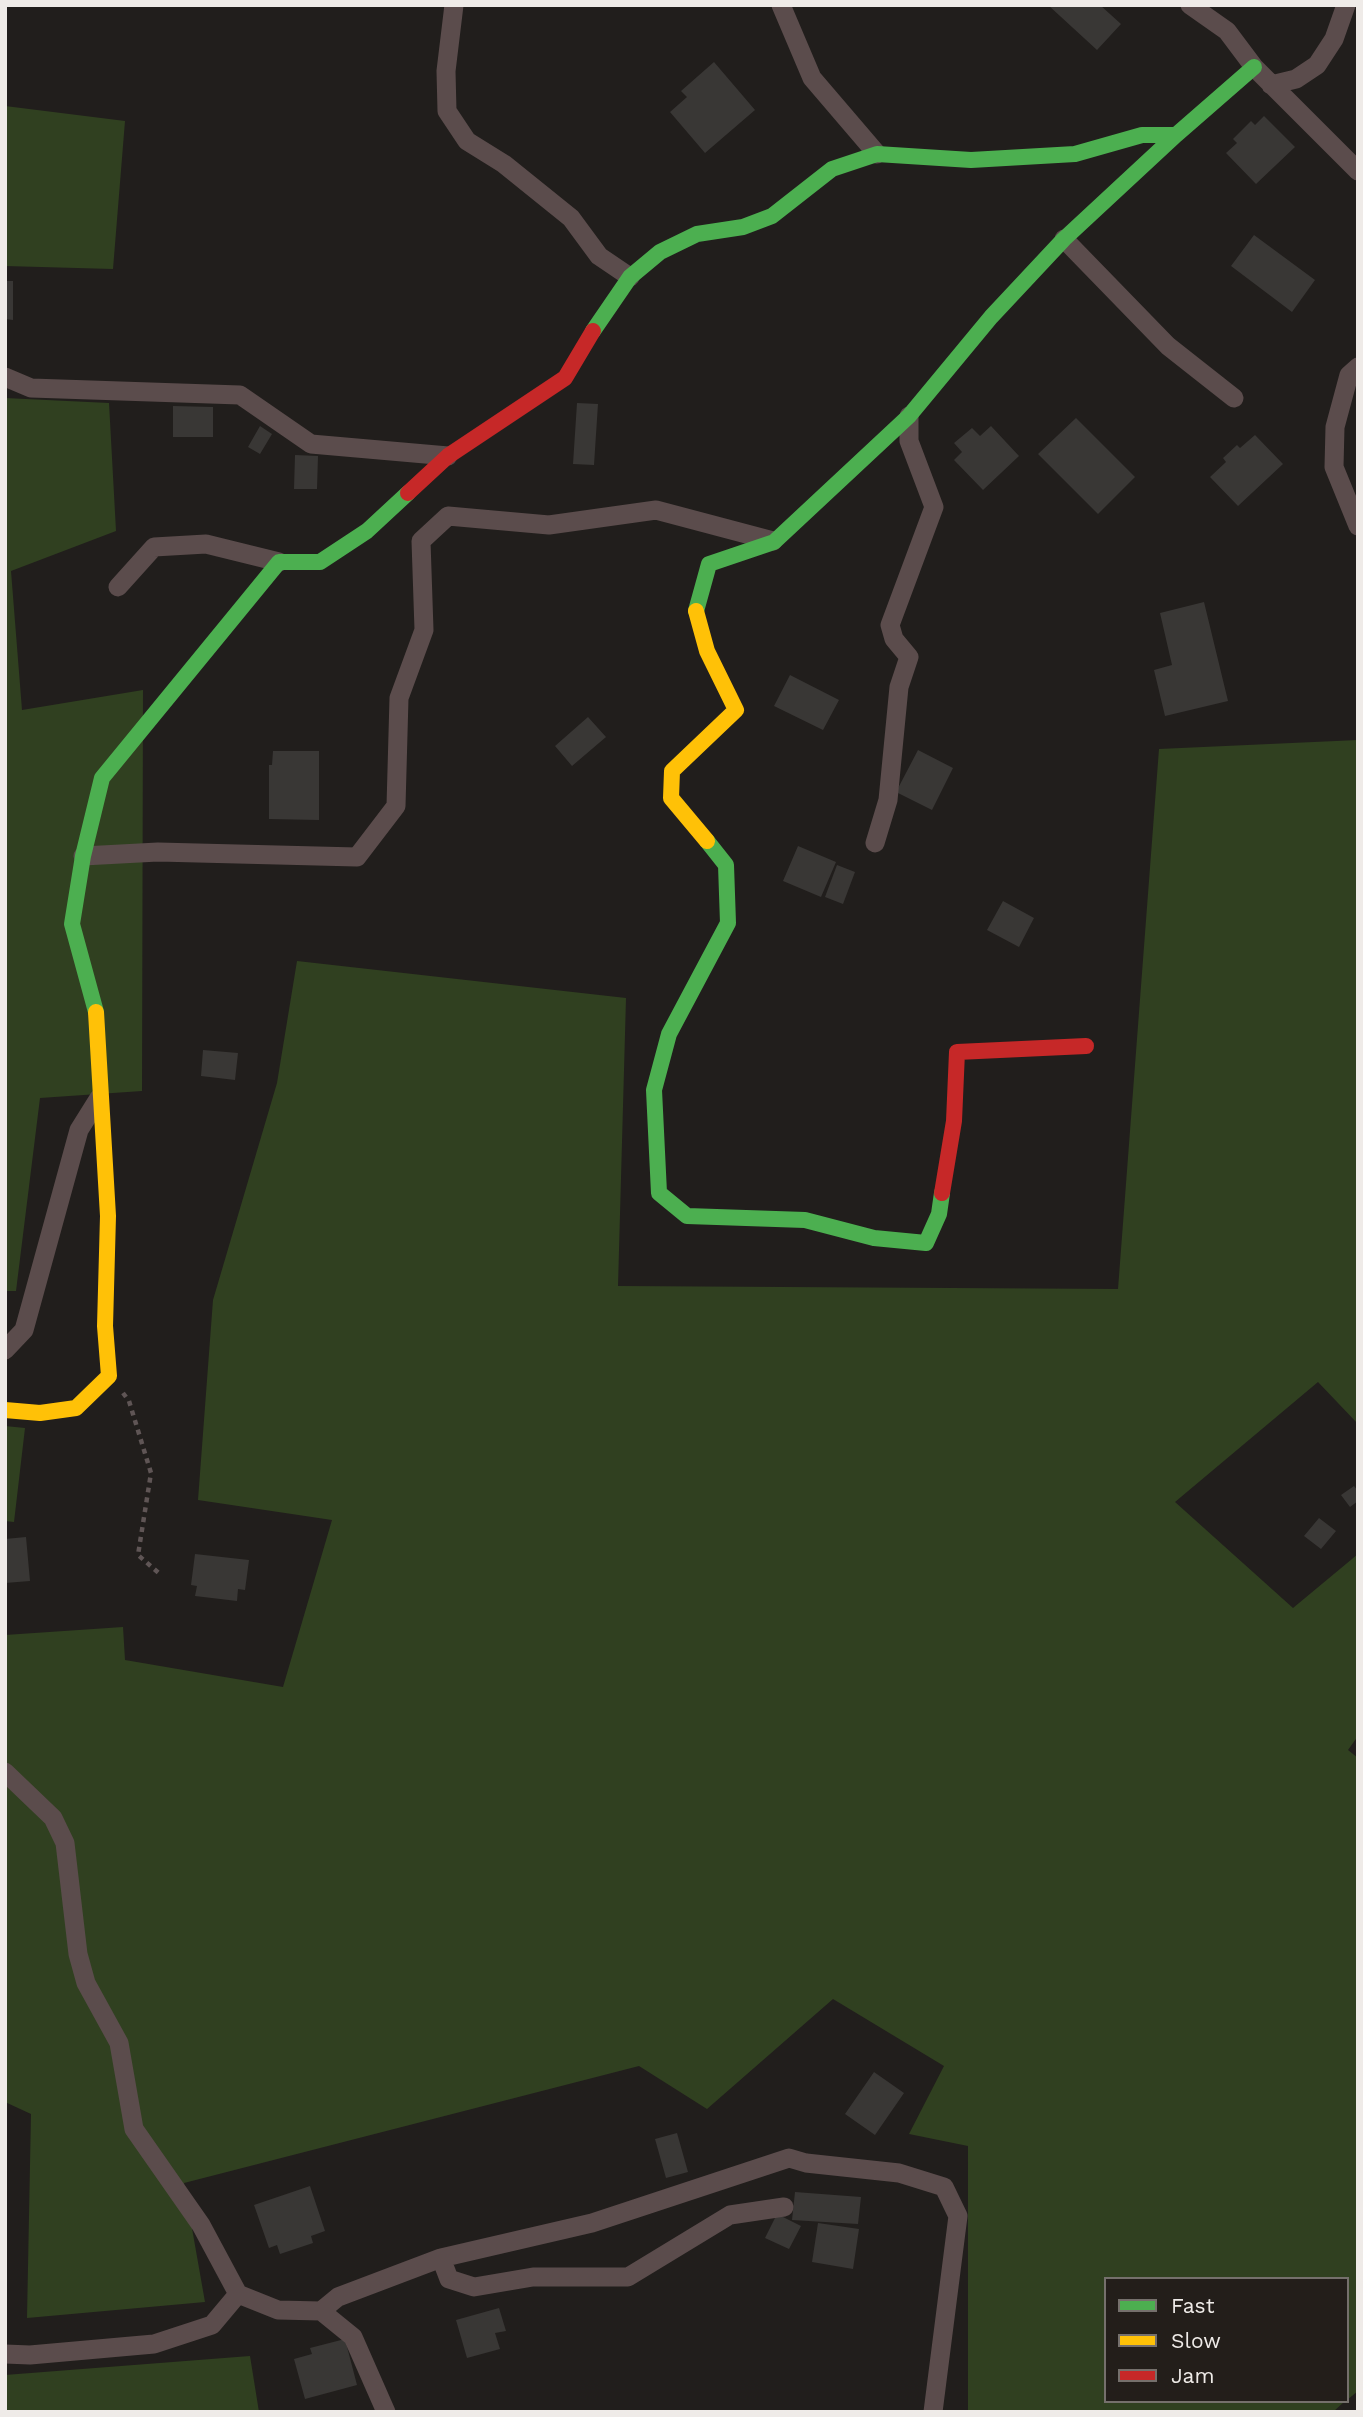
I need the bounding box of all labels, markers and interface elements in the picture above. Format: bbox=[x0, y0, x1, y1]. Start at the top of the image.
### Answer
legend bbox=[1104, 2277, 1349, 2403]
text: Fast bbox=[1171, 2293, 1215, 2318]
text: Slow bbox=[1171, 2328, 1221, 2353]
text: Jam bbox=[1171, 2363, 1214, 2388]

